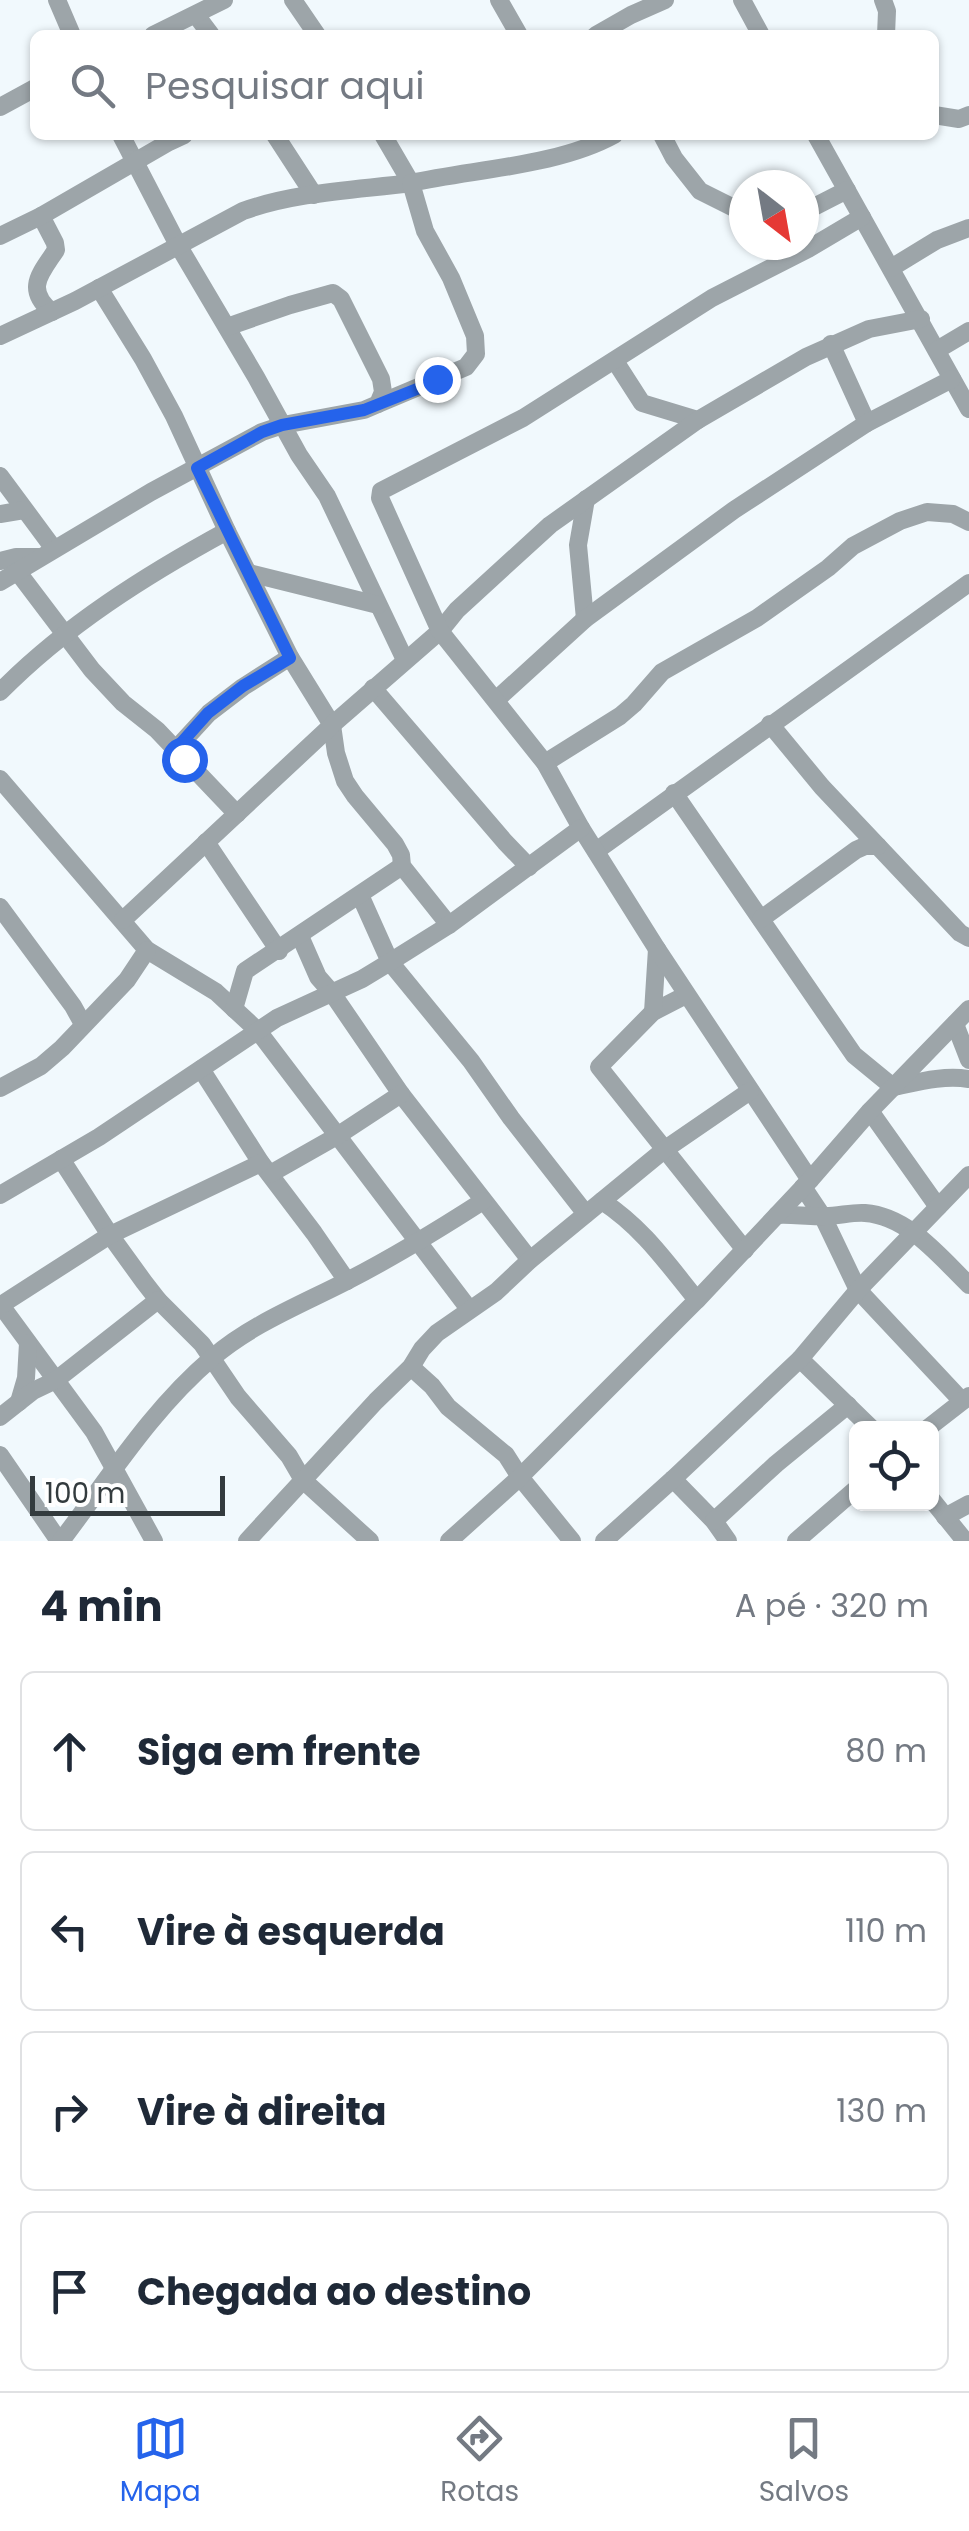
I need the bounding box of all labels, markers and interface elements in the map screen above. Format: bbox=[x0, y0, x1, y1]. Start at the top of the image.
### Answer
search box bbox=[30, 30, 939, 140]
icon: search bbox=[65, 58, 120, 113]
text: Pesquisar aqui bbox=[145, 59, 425, 112]
north arrow bbox=[729, 170, 819, 260]
route end bbox=[415, 357, 461, 403]
route start bbox=[162, 737, 208, 783]
map controls bbox=[849, 1421, 939, 1511]
button: locate bbox=[849, 1421, 939, 1511]
scale bar bbox=[30, 1471, 225, 1516]
text: 100 m bbox=[45, 1474, 125, 1513]
text: 4 min bbox=[40, 1577, 163, 1636]
text: A pé · 320 m bbox=[735, 1583, 929, 1628]
icon: ahead bbox=[42, 1724, 97, 1779]
text: Siga em frente bbox=[137, 1725, 421, 1778]
text: 80 m bbox=[845, 1728, 927, 1773]
icon: left bbox=[42, 1904, 97, 1959]
text: Vire à esquerda bbox=[137, 1905, 445, 1958]
text: 110 m bbox=[845, 1908, 927, 1953]
icon: right bbox=[42, 2084, 97, 2139]
text: Vire à direita bbox=[137, 2085, 387, 2138]
text: 130 m bbox=[836, 2088, 927, 2133]
icon: arrive bbox=[42, 2264, 97, 2319]
text: Chegada ao destino bbox=[137, 2265, 531, 2318]
tab: Mapa bbox=[120, 2411, 201, 2513]
tab: Rotas bbox=[440, 2411, 519, 2513]
tab: Salvos bbox=[759, 2411, 849, 2513]

